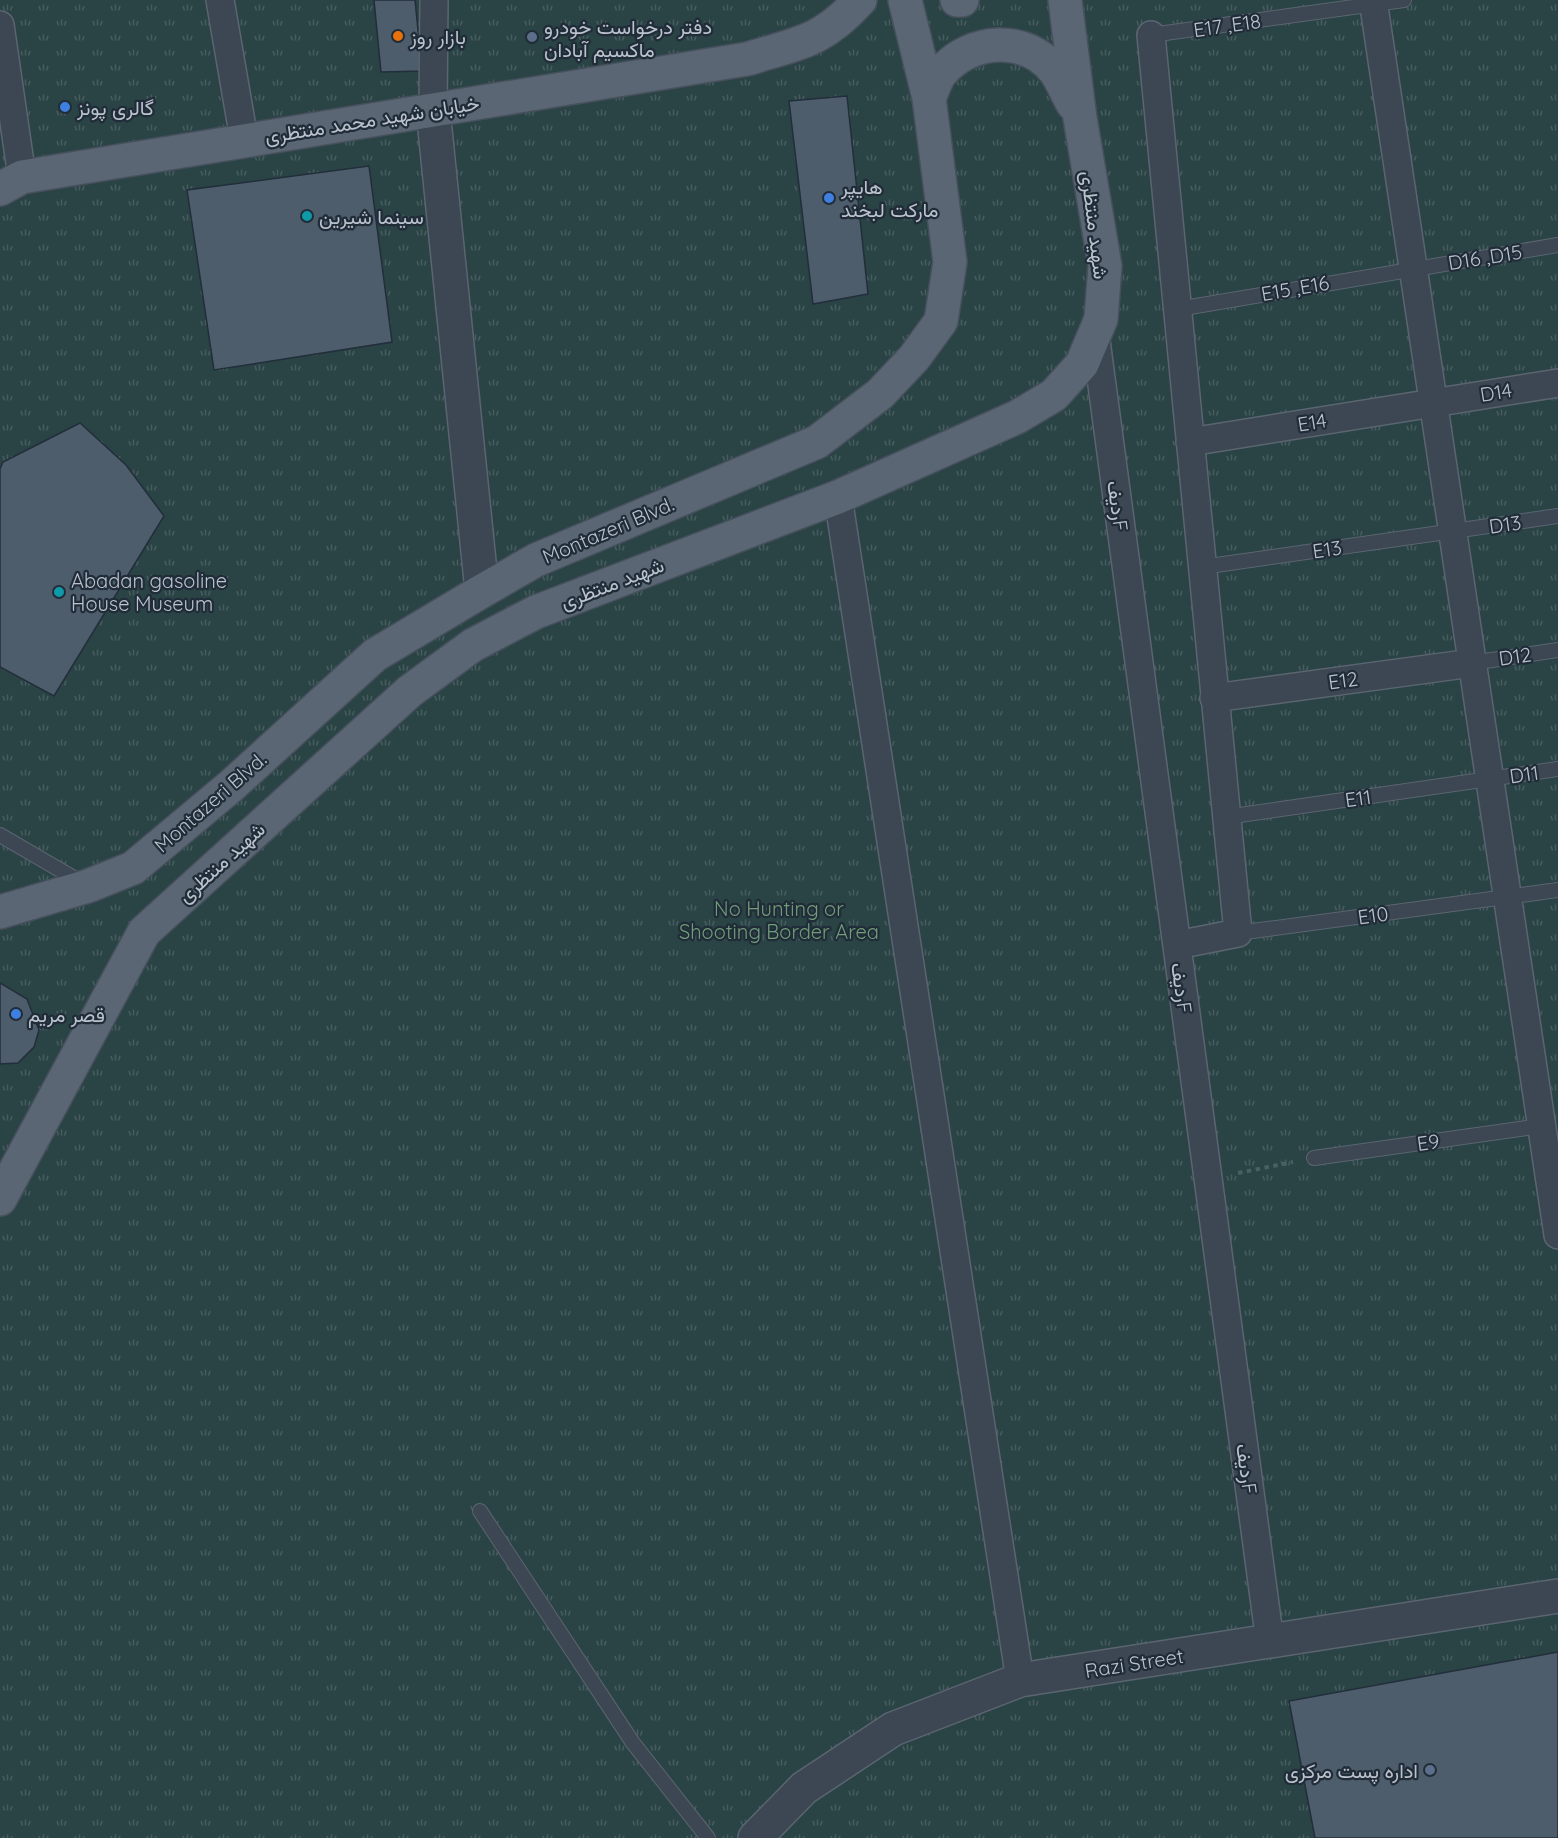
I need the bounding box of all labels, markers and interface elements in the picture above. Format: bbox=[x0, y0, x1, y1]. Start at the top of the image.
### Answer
street label: E17 ,E18 bbox=[1192, 8, 1262, 42]
place label: دفتر درخواست خودرو ماکسیم آبادان bbox=[544, 14, 712, 63]
place label: بازار روز bbox=[409, 24, 466, 50]
marker: بازار روز bbox=[391, 29, 405, 43]
marker: دفتر درخواست خودرو ماکسیم آبادان bbox=[525, 30, 539, 44]
street label: خیابان شهید محمد منتظری bbox=[263, 90, 481, 149]
place label: گالری پونز bbox=[76, 95, 154, 122]
marker: گالری پونز bbox=[58, 100, 72, 114]
street label: شهید منتظری bbox=[1075, 169, 1114, 281]
place label: هایپر مارکت لبخند bbox=[840, 174, 939, 223]
marker: هایپر مارکت لبخند bbox=[822, 191, 836, 205]
place label: سینما شیرین bbox=[319, 204, 424, 230]
marker: سینما شیرین bbox=[300, 209, 314, 223]
street label: D16 ,D15 bbox=[1446, 239, 1524, 275]
street label: E15 ,E16 bbox=[1259, 270, 1331, 306]
street label: D14 bbox=[1478, 377, 1514, 407]
street label: E14 bbox=[1296, 407, 1328, 437]
street label: ردیفF bbox=[1101, 479, 1134, 533]
street label: Montazeri Blvd. bbox=[538, 491, 678, 569]
street label: D13 bbox=[1487, 509, 1523, 539]
street label: E13 bbox=[1311, 535, 1343, 563]
street label: شهید منتظری bbox=[557, 552, 668, 615]
place label: Abadan gasoline House Museum bbox=[71, 568, 227, 616]
marker: Abadan gasoline House Museum bbox=[52, 585, 66, 599]
street label: D12 bbox=[1497, 641, 1533, 671]
street label: E12 bbox=[1326, 666, 1360, 694]
street label: Montazeri Blvd. bbox=[149, 746, 271, 858]
street label: D11 bbox=[1508, 760, 1540, 788]
street label: E11 bbox=[1343, 784, 1373, 812]
street label: شهید منتظری bbox=[172, 816, 271, 909]
park label: No Hunting or Shooting Border Area bbox=[679, 896, 879, 944]
street label: E10 bbox=[1356, 900, 1390, 930]
street label: ردیفF bbox=[1165, 961, 1198, 1015]
place label: قصر مریم bbox=[28, 1002, 105, 1028]
marker: قصر مریم bbox=[9, 1007, 23, 1021]
street label: E9 bbox=[1415, 1128, 1441, 1156]
street label: ردیفF bbox=[1230, 1442, 1263, 1496]
street label: Razi Street bbox=[1083, 1643, 1185, 1683]
place label: اداره پست مرکزی bbox=[1285, 1758, 1418, 1785]
marker: اداره پست مرکزی bbox=[1423, 1763, 1437, 1777]

